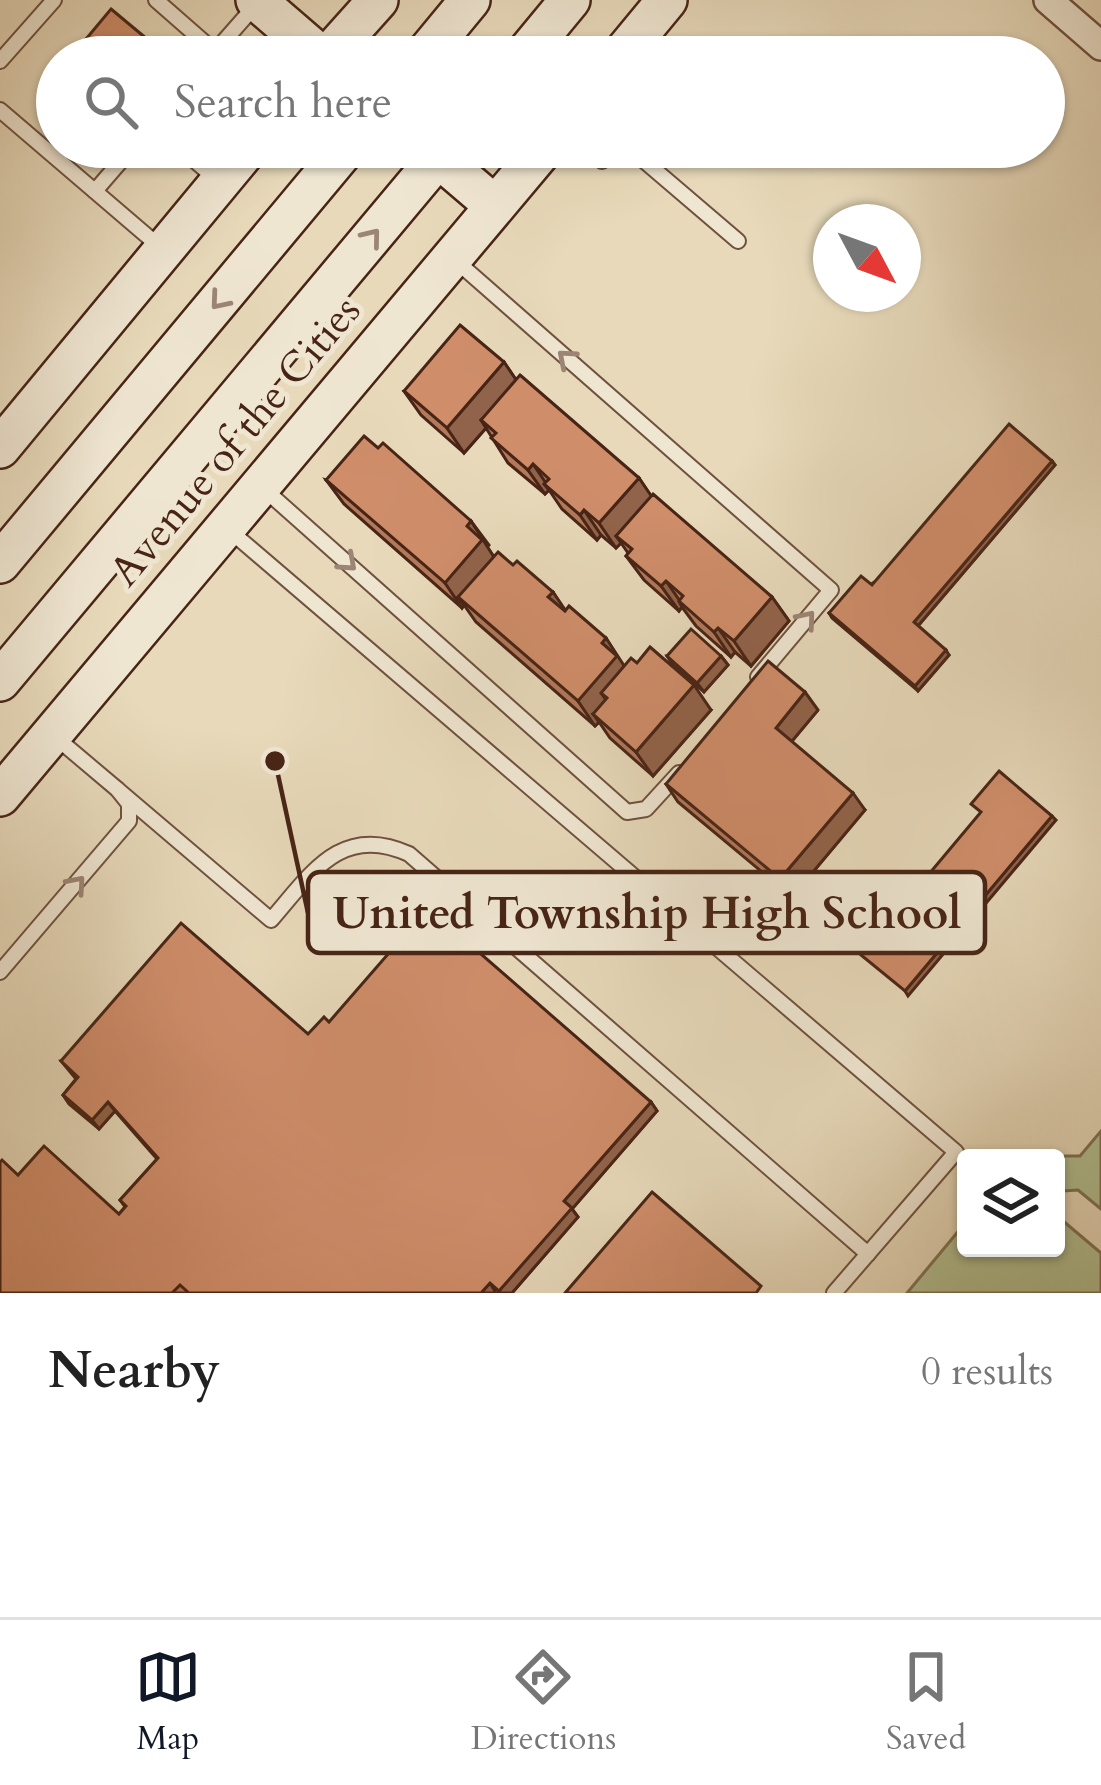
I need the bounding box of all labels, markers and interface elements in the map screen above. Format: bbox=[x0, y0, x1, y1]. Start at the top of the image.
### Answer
search box bbox=[36, 36, 1065, 168]
icon: search bbox=[78, 69, 144, 135]
text: Search here bbox=[174, 72, 392, 133]
north arrow bbox=[813, 204, 921, 312]
one-way arrow bbox=[358, 229, 380, 251]
street label: Avenue of the Cities bbox=[96, 284, 374, 598]
one-way arrow bbox=[211, 287, 233, 309]
one-way arrow bbox=[558, 351, 580, 372]
one-way arrow bbox=[334, 549, 356, 571]
one-way arrow bbox=[792, 611, 814, 633]
callout: United Township High School bbox=[308, 872, 985, 953]
one-way arrow bbox=[63, 876, 84, 898]
text: United Township High School bbox=[333, 883, 961, 944]
map controls bbox=[957, 1149, 1065, 1257]
button: layers bbox=[957, 1149, 1065, 1257]
text: Nearby bbox=[48, 1336, 220, 1406]
text: 0 results bbox=[921, 1345, 1053, 1398]
tab: Map bbox=[135, 1644, 201, 1761]
tab: Directions bbox=[471, 1644, 616, 1761]
tab: Saved bbox=[886, 1644, 966, 1761]

